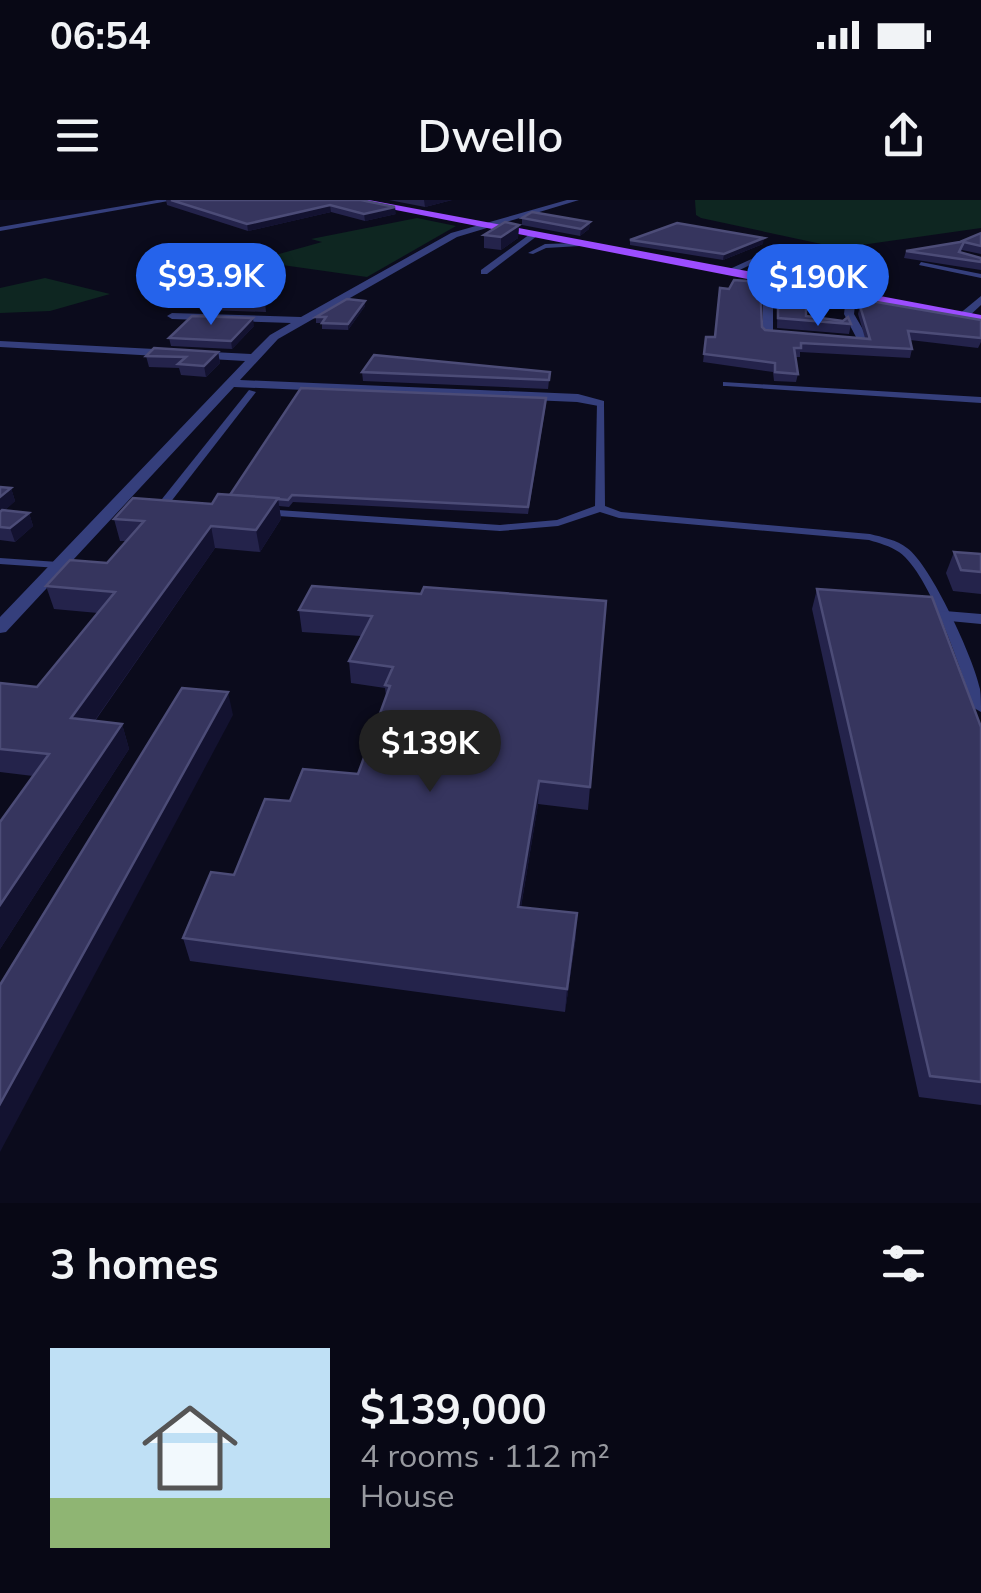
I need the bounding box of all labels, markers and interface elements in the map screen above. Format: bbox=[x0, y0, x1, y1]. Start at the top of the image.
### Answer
text: 06:54 bbox=[50, 11, 151, 59]
text: Dwello bbox=[417, 107, 564, 163]
icon: menu bbox=[50, 108, 105, 163]
icon: share bbox=[876, 108, 931, 163]
pin: $93.9K bbox=[130, 243, 292, 328]
pin: $190K bbox=[748, 244, 888, 329]
text: $93.9K bbox=[158, 255, 264, 295]
text: $190K bbox=[769, 256, 867, 296]
pin: $139K bbox=[360, 710, 500, 795]
text: $139K bbox=[381, 722, 479, 762]
icon: filters bbox=[876, 1236, 931, 1291]
text: 3 homes bbox=[50, 1237, 219, 1290]
text: $139,000 bbox=[360, 1382, 547, 1435]
icon: home bbox=[130, 1388, 250, 1508]
text: 4 rooms · 112 m² bbox=[360, 1435, 610, 1475]
text: House bbox=[360, 1475, 455, 1515]

